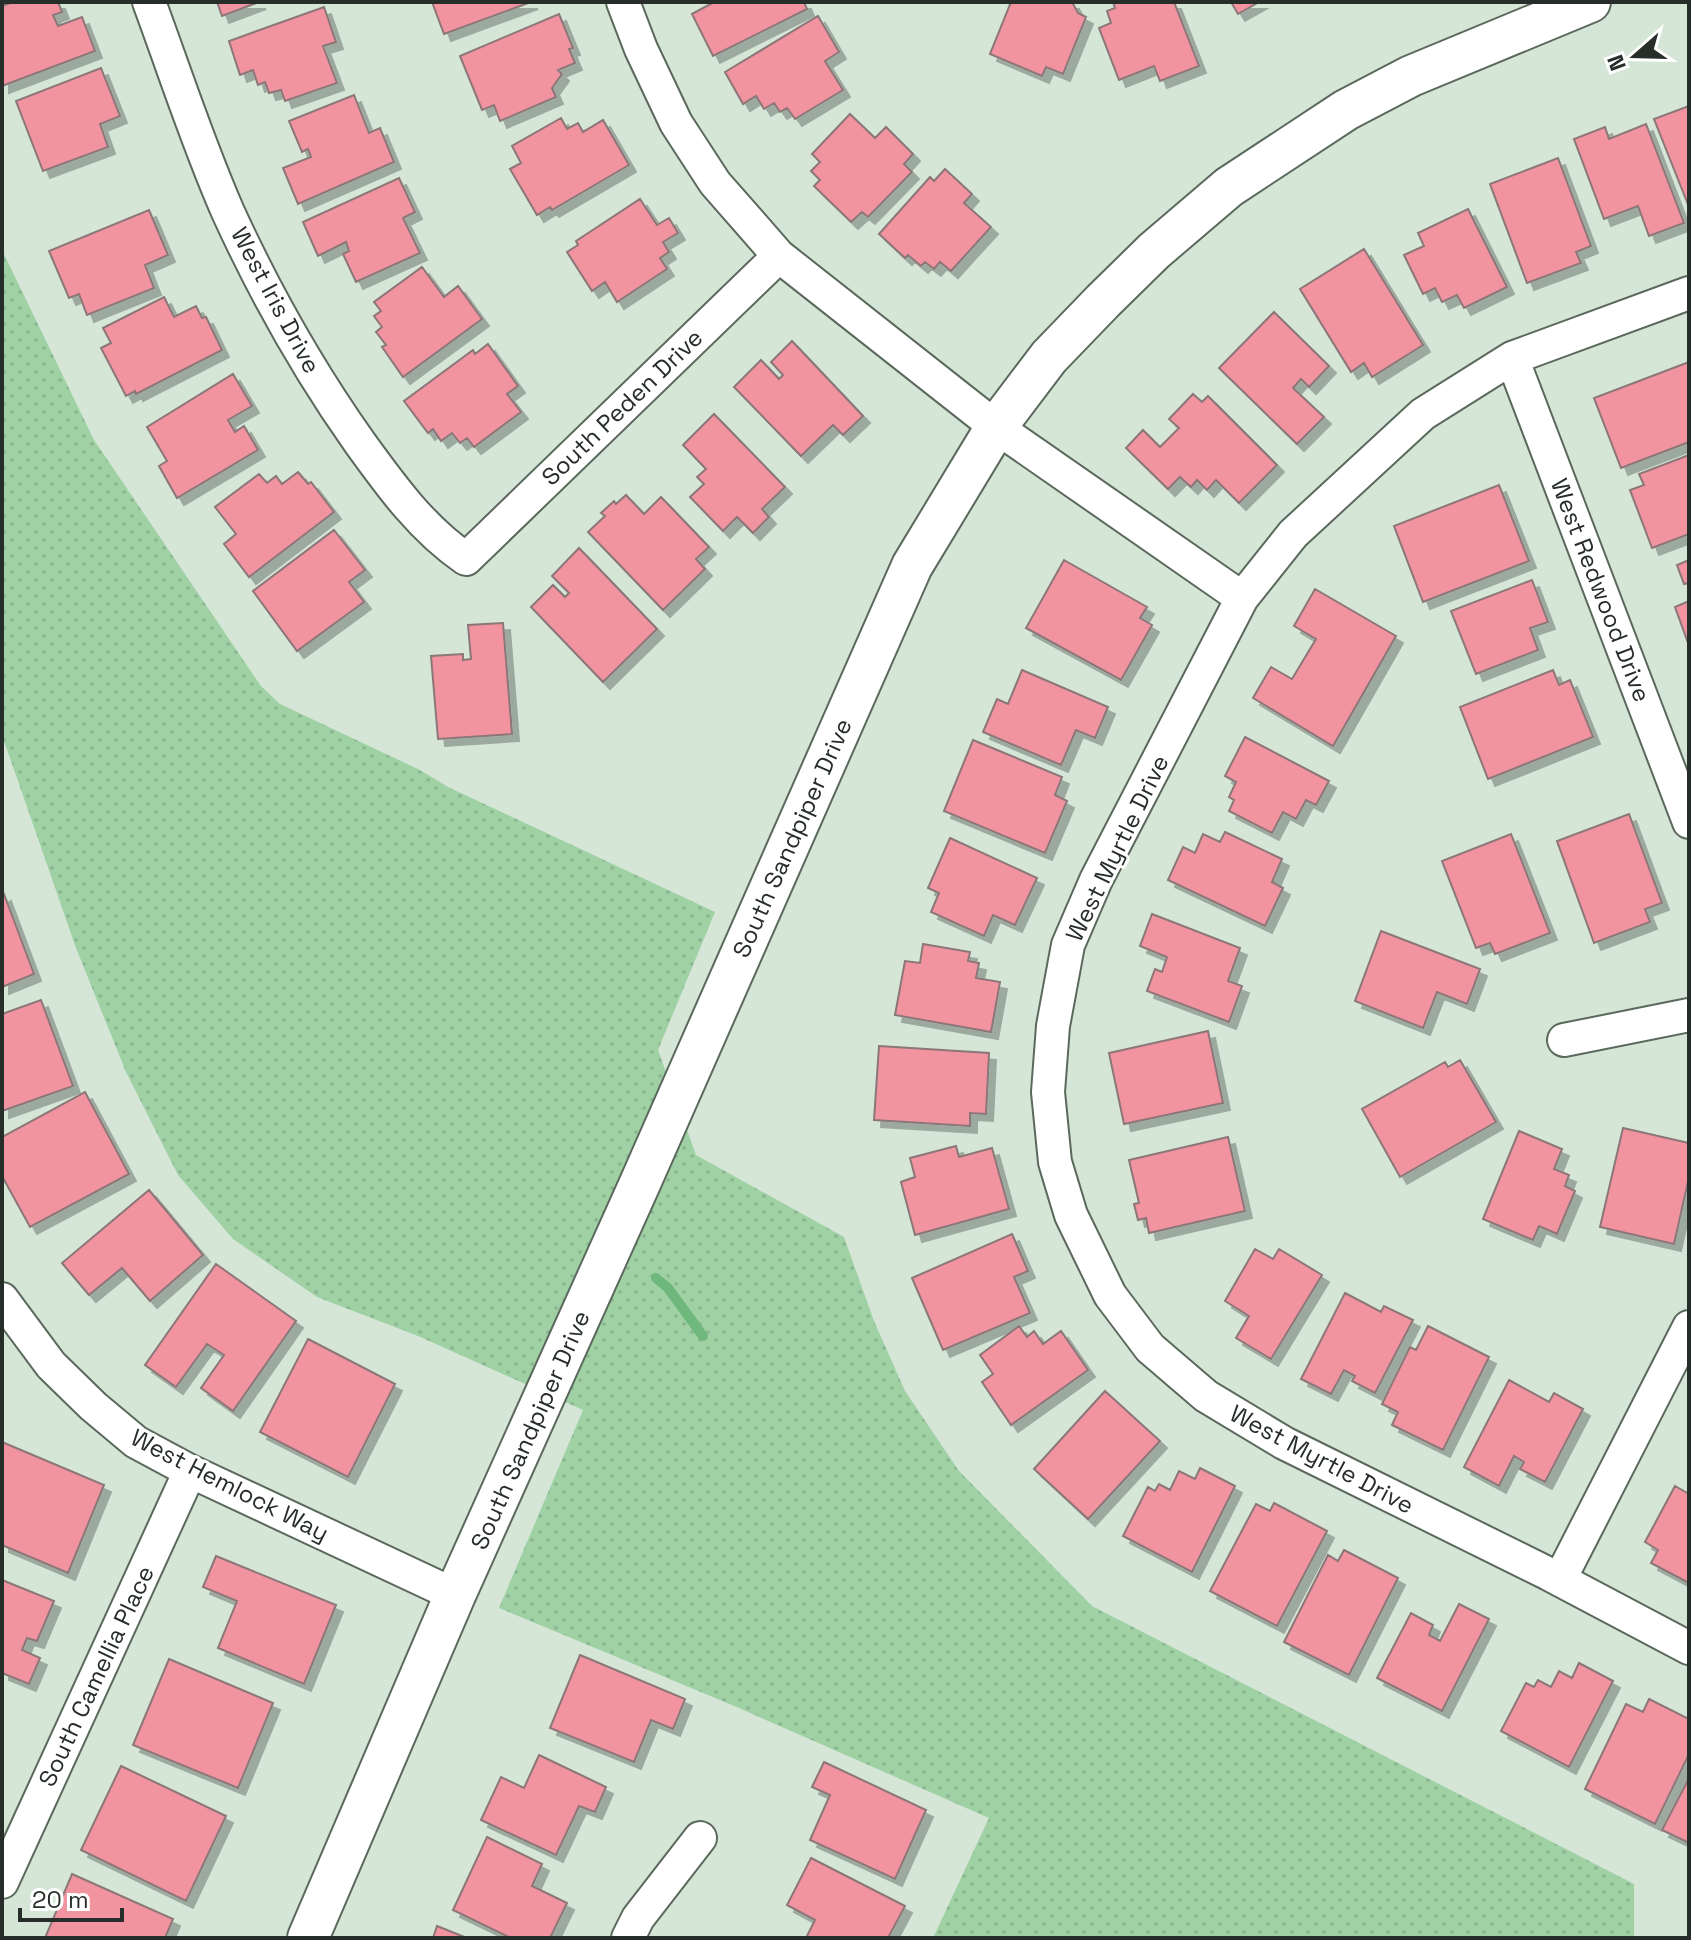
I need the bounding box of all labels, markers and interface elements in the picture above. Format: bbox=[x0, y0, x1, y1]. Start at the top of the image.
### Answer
north arrow bbox=[1595, 16, 1675, 96]
text: N bbox=[1601, 51, 1632, 75]
street label: West Iris Drive bbox=[224, 221, 328, 379]
street label: South Peden Drive bbox=[535, 322, 709, 492]
street label: West Redwood Drive bbox=[1544, 474, 1658, 706]
street label: South Sandpiper Drive bbox=[725, 714, 859, 962]
street label: West Myrtle Drive bbox=[1058, 750, 1176, 946]
street label: South Sandpiper Drive bbox=[463, 1306, 597, 1554]
street label: West Myrtle Drive bbox=[1225, 1397, 1419, 1521]
street label: West Hemlock Way bbox=[126, 1422, 334, 1548]
street label: South Camellia Place bbox=[31, 1561, 161, 1791]
scale bar bbox=[20, 1872, 122, 1922]
text: 20 m bbox=[32, 1884, 89, 1915]

